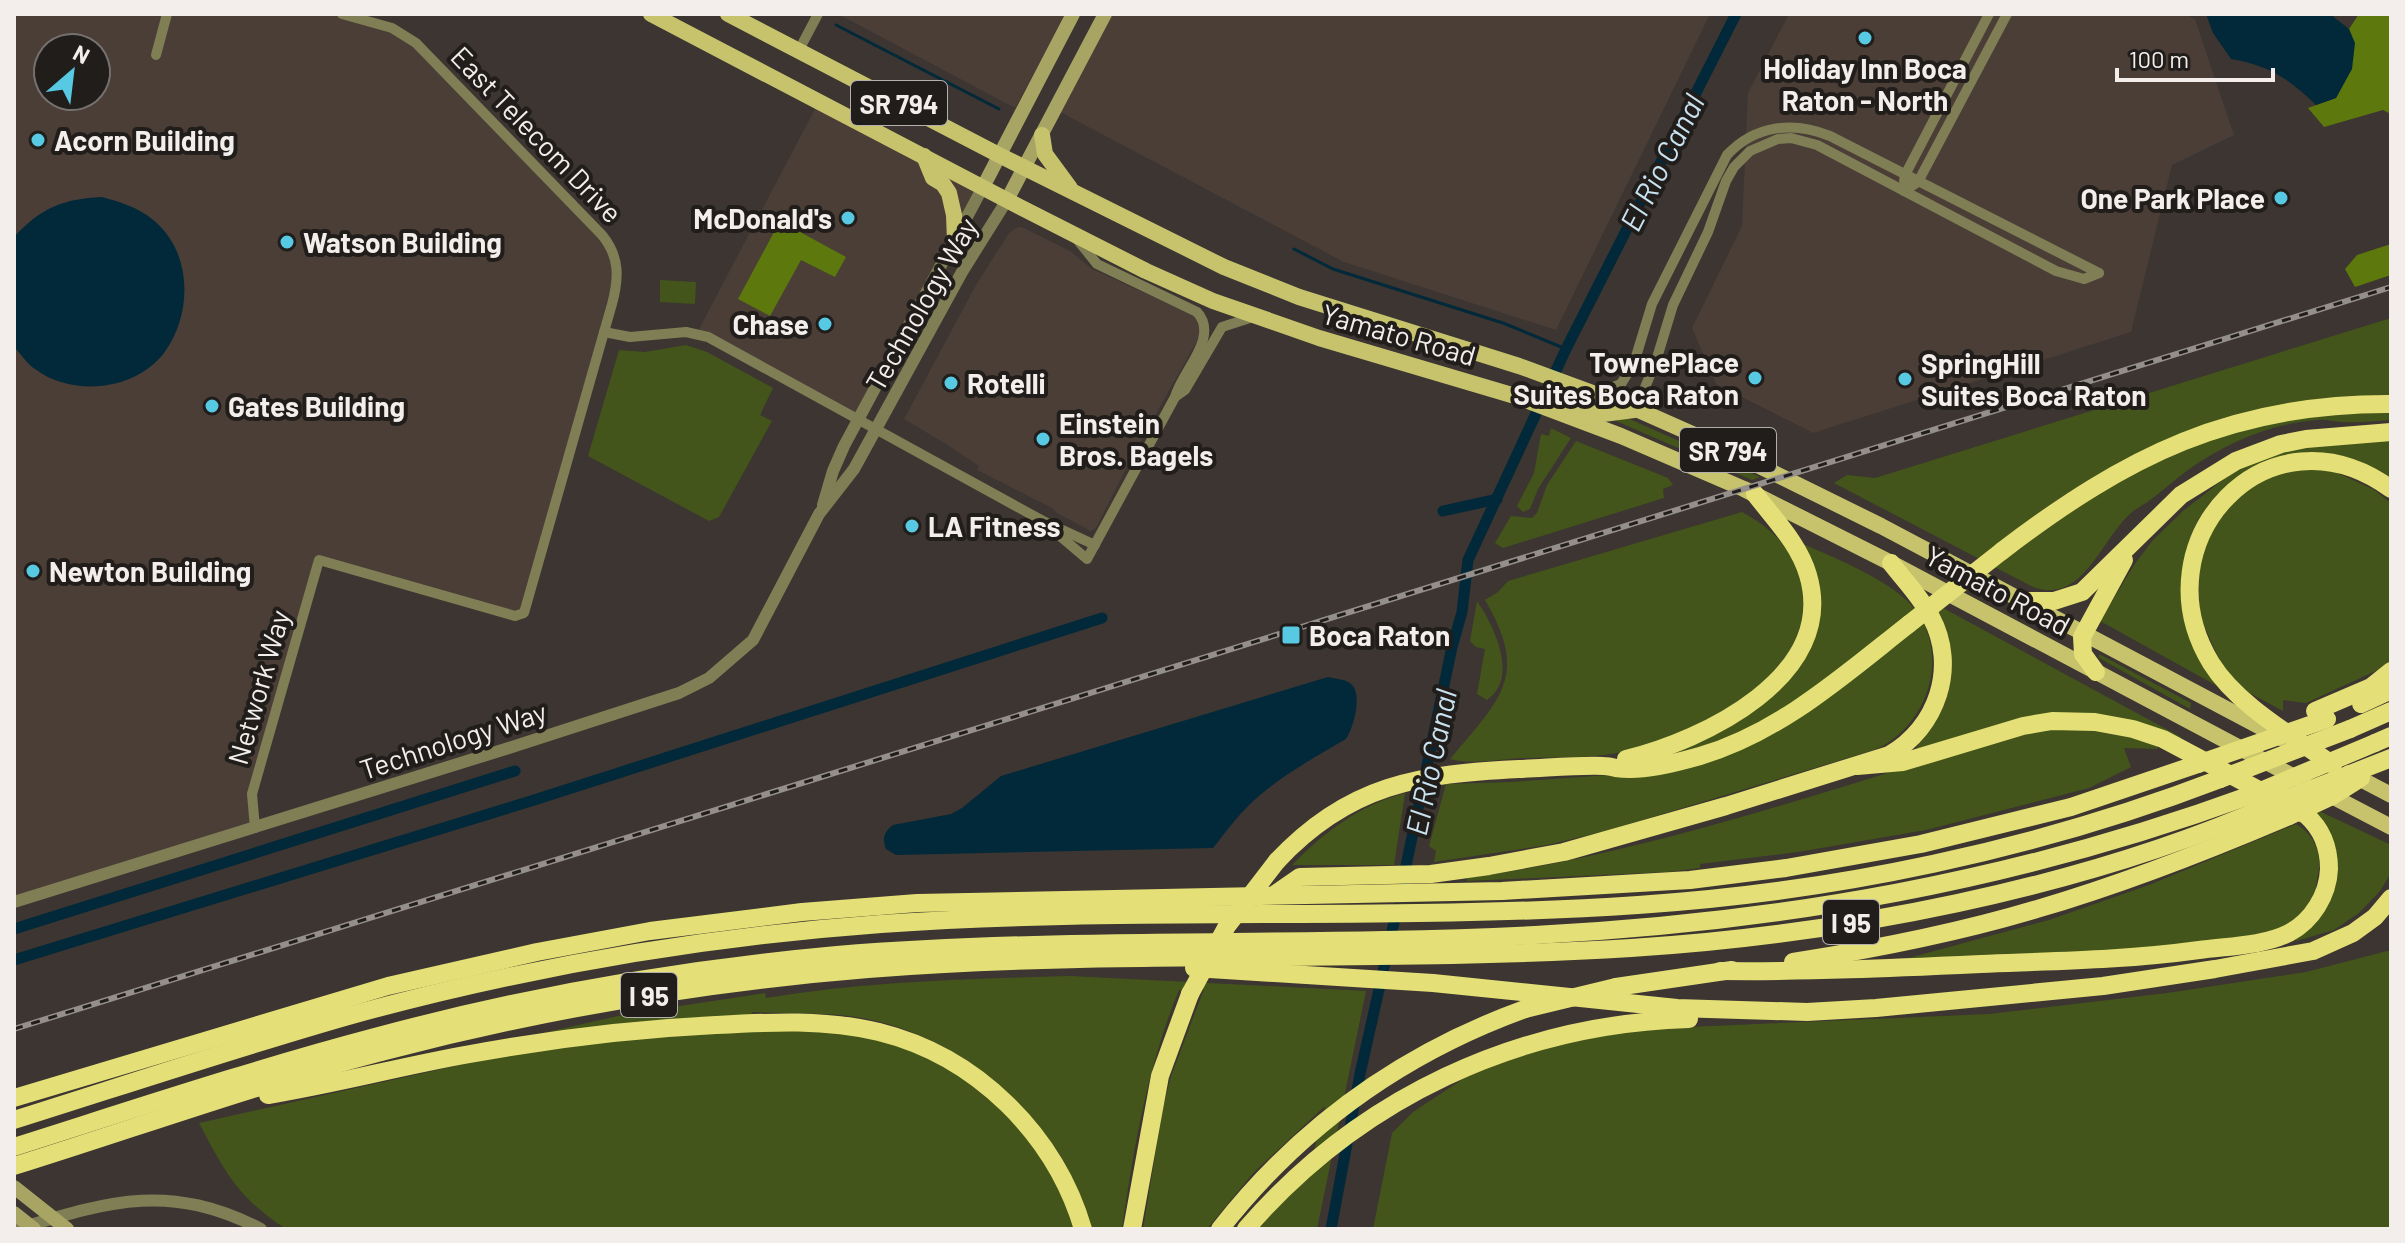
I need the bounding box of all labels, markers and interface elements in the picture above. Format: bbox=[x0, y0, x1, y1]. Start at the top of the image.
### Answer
marker: Holiday Inn Boca Raton - North bbox=[1856, 29, 1874, 47]
north arrow bbox=[32, 32, 112, 112]
scale bar bbox=[2117, 32, 2273, 82]
text: N bbox=[69, 39, 94, 68]
street label: East Telecom Drive bbox=[444, 39, 630, 229]
text: 100 m bbox=[2129, 44, 2189, 73]
place label: Holiday Inn Boca Raton - North bbox=[1763, 51, 1967, 117]
road number: SR 794 bbox=[851, 81, 947, 125]
water label: El Rio Canal bbox=[1611, 87, 1711, 236]
place label: Acorn Building bbox=[54, 123, 235, 157]
marker: Acorn Building bbox=[29, 131, 47, 149]
place label: One Park Place bbox=[2080, 181, 2265, 215]
marker: One Park Place bbox=[2272, 189, 2290, 207]
place label: McDonald's bbox=[693, 201, 832, 235]
marker: McDonald's bbox=[839, 209, 857, 227]
street label: Technology Way bbox=[858, 211, 984, 397]
place label: Watson Building bbox=[303, 225, 502, 259]
marker: Watson Building bbox=[278, 233, 296, 251]
street label: Yamato Road bbox=[1318, 296, 1480, 372]
place label: Chase bbox=[733, 307, 809, 341]
marker: Chase bbox=[816, 315, 834, 333]
place label: TownePlace Suites Boca Raton bbox=[1513, 345, 1739, 411]
place label: SpringHill Suites Boca Raton bbox=[1921, 346, 2147, 412]
place label: Rotelli bbox=[967, 366, 1046, 400]
marker: TownePlace Suites Boca Raton bbox=[1746, 369, 1764, 387]
marker: SpringHill Suites Boca Raton bbox=[1896, 370, 1914, 388]
marker: Rotelli bbox=[942, 374, 960, 392]
place label: Gates Building bbox=[228, 389, 405, 423]
marker: Gates Building bbox=[203, 397, 221, 415]
place label: Einstein Bros. Bagels bbox=[1059, 406, 1213, 472]
road number: SR 794 bbox=[1680, 428, 1776, 472]
marker: Einstein Bros. Bagels bbox=[1034, 430, 1052, 448]
place label: LA Fitness bbox=[928, 509, 1061, 543]
marker: LA Fitness bbox=[903, 517, 921, 535]
street label: Yamato Road bbox=[1920, 538, 2076, 642]
place label: Newton Building bbox=[49, 554, 251, 588]
marker: Newton Building bbox=[24, 562, 42, 580]
street label: Network Way bbox=[220, 606, 296, 768]
place label: Boca Raton bbox=[1309, 618, 1450, 652]
marker: Boca Raton bbox=[1280, 624, 1302, 646]
water label: El Rio Canal bbox=[1397, 685, 1463, 838]
street label: Technology Way bbox=[355, 694, 551, 786]
road number: I 95 bbox=[1823, 900, 1879, 944]
road number: I 95 bbox=[621, 973, 677, 1017]

